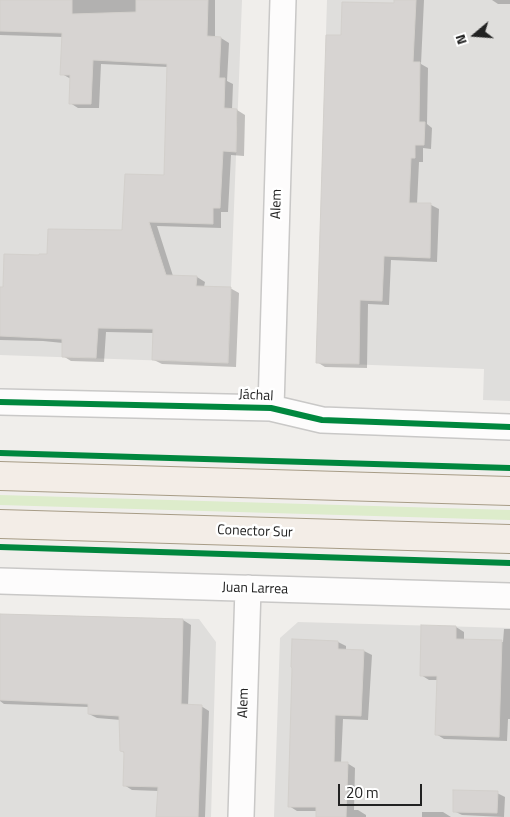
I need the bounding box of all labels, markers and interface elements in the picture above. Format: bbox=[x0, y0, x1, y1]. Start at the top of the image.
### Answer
north arrow bbox=[450, 10, 500, 60]
text: N bbox=[449, 32, 472, 48]
street label: Alem bbox=[268, 189, 286, 219]
street label: Jáchal bbox=[238, 387, 274, 405]
street label: Conector Sur bbox=[217, 522, 293, 542]
street label: Juan Larrea bbox=[222, 579, 288, 599]
street label: Alem bbox=[235, 688, 253, 718]
scale bar bbox=[340, 774, 424, 806]
text: 20 m bbox=[346, 781, 379, 804]

